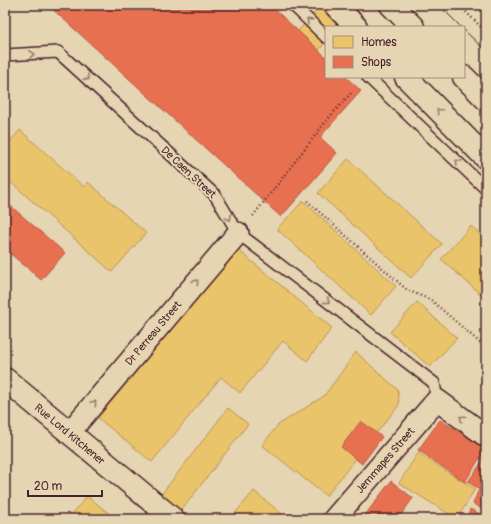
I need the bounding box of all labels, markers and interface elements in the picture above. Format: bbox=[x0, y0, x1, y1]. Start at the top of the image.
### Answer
one-way arrow bbox=[306, 18, 314, 26]
legend bbox=[325, 26, 465, 78]
text: Homes bbox=[361, 35, 397, 50]
one-way arrow bbox=[29, 49, 35, 58]
text: Shops bbox=[361, 55, 392, 70]
one-way arrow bbox=[82, 73, 90, 81]
one-way arrow bbox=[436, 108, 444, 116]
street label: De Caen Street bbox=[159, 144, 219, 201]
one-way arrow bbox=[455, 160, 463, 167]
one-way arrow bbox=[224, 214, 232, 221]
one-way arrow bbox=[191, 279, 199, 287]
one-way arrow bbox=[323, 297, 330, 304]
street label: Dr Perreau Street bbox=[123, 298, 185, 368]
one-way arrow bbox=[89, 400, 96, 407]
street label: Rue Lord Kitchener bbox=[32, 401, 108, 468]
one-way arrow bbox=[459, 416, 466, 423]
street label: Jemmapes Street bbox=[353, 424, 418, 496]
scale bar bbox=[28, 472, 102, 498]
text: 20 m bbox=[34, 479, 63, 494]

